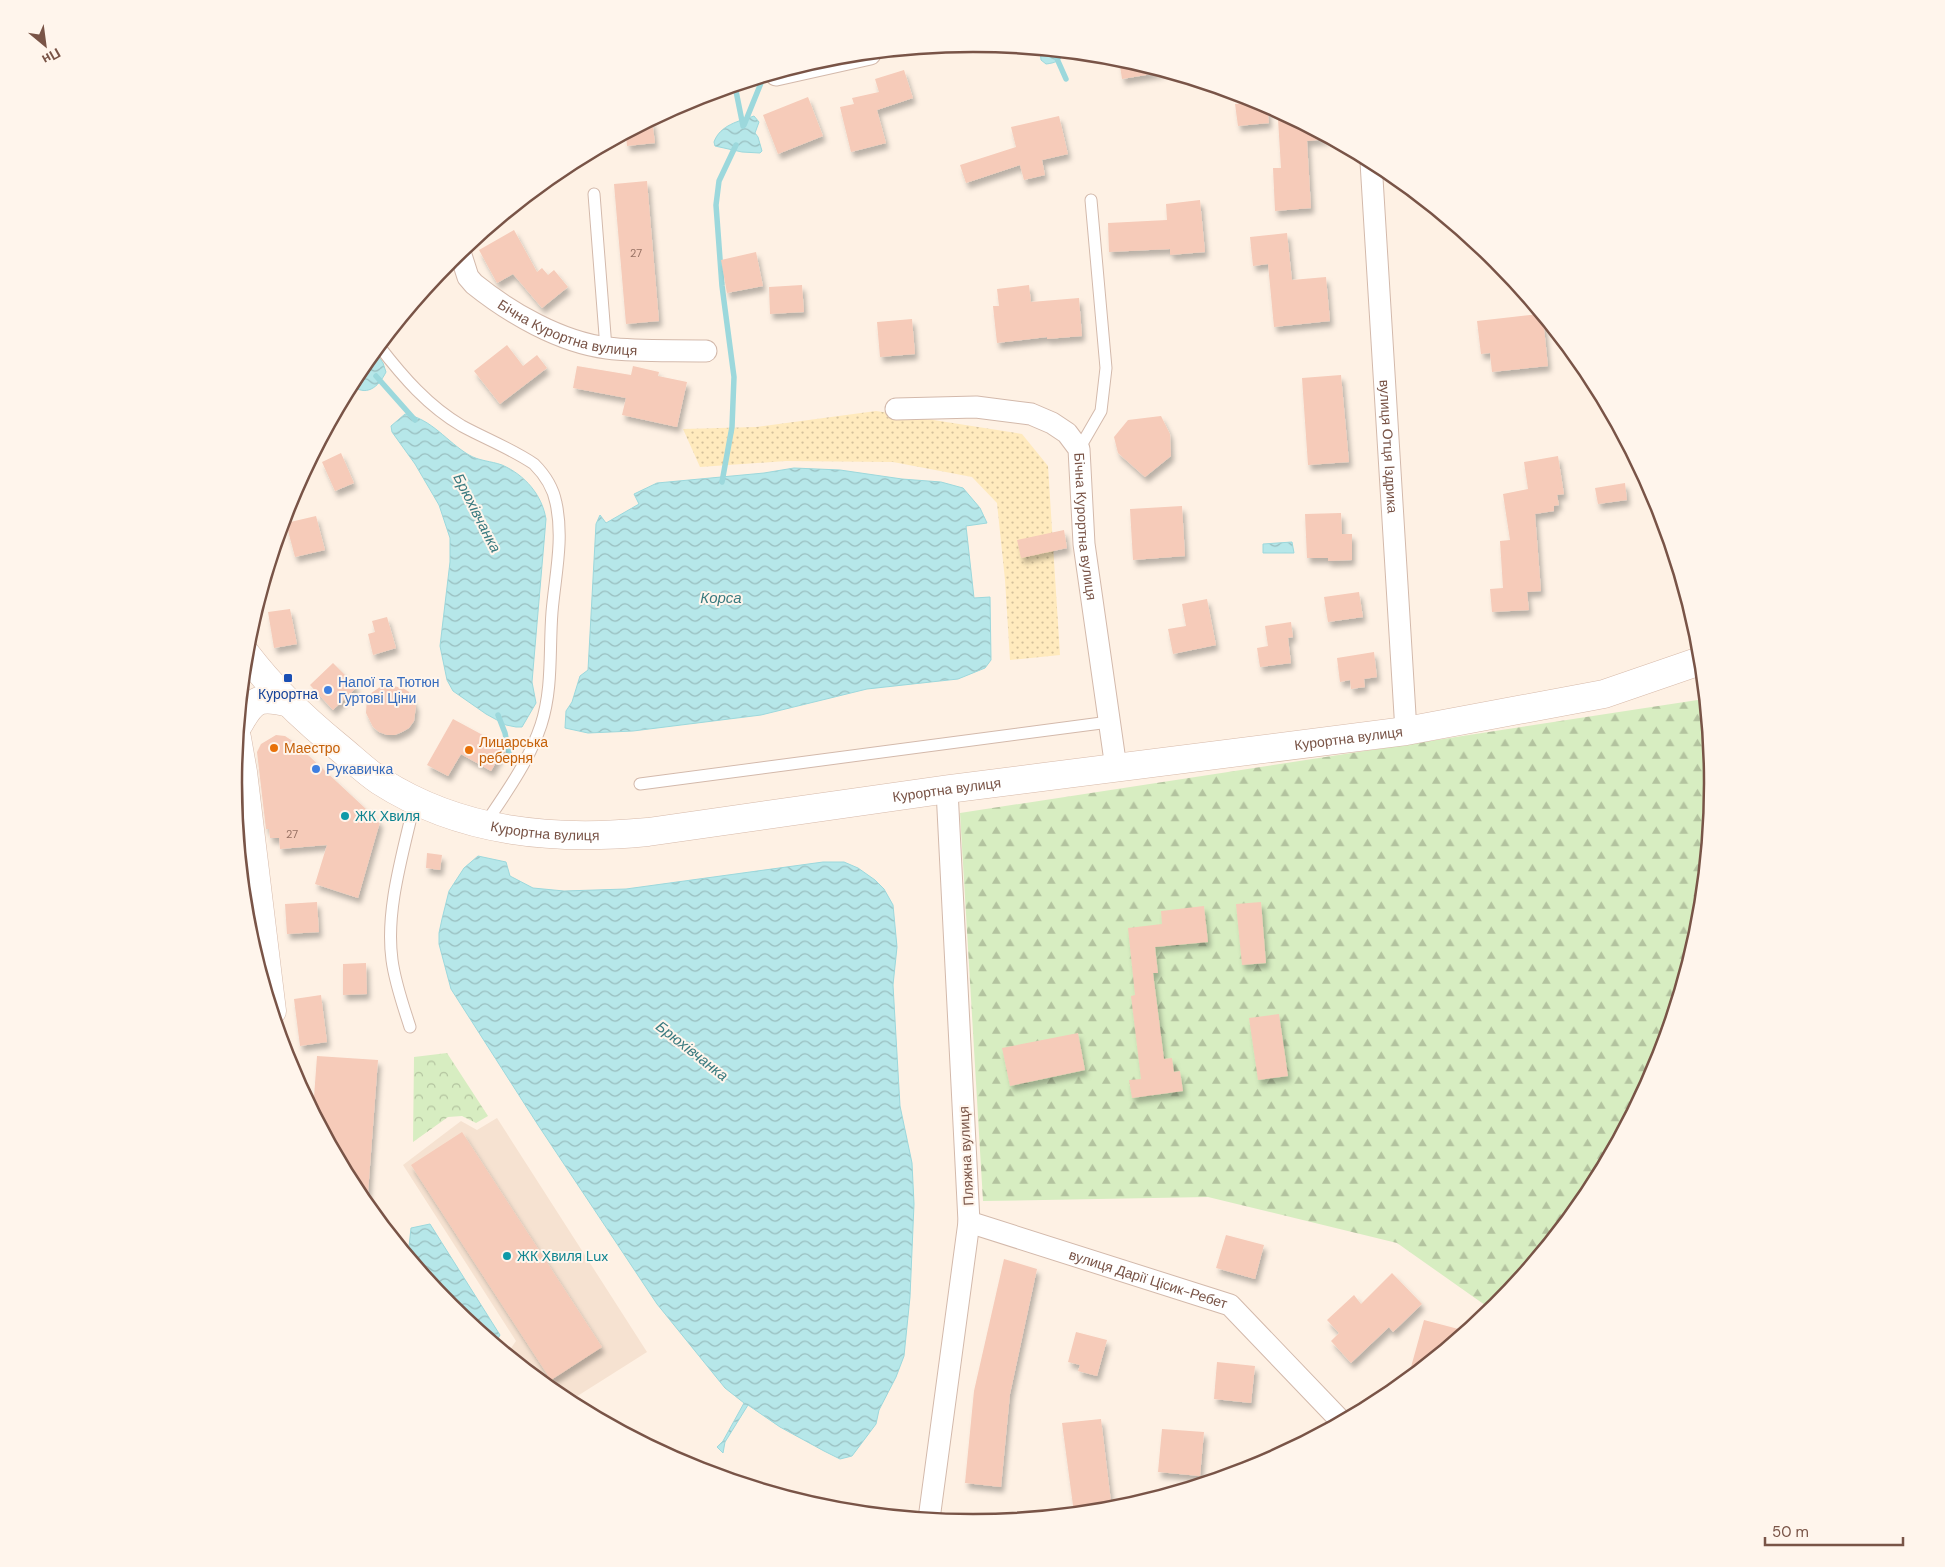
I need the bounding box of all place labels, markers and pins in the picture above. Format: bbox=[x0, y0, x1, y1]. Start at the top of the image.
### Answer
marker: Курортна bbox=[282, 672, 294, 684]
place label: Напої та Тютюн Гуртові Ціни bbox=[338, 673, 439, 707]
marker: Напої та Тютюн Гуртові Ціни bbox=[322, 684, 334, 696]
place label: Курортна bbox=[258, 685, 318, 703]
place label: Лицарська реберня bbox=[479, 733, 548, 767]
place label: Маестро bbox=[284, 739, 341, 757]
marker: Маестро bbox=[268, 742, 280, 754]
marker: Лицарська реберня bbox=[463, 744, 475, 756]
place label: Рукавичка bbox=[326, 760, 394, 778]
marker: Рукавичка bbox=[310, 763, 322, 775]
place label: ЖК Хвиля bbox=[355, 807, 420, 825]
marker: ЖК Хвиля bbox=[339, 810, 351, 822]
place label: ЖК Хвиля Lux bbox=[517, 1247, 608, 1265]
marker: ЖК Хвиля Lux bbox=[501, 1250, 513, 1262]

